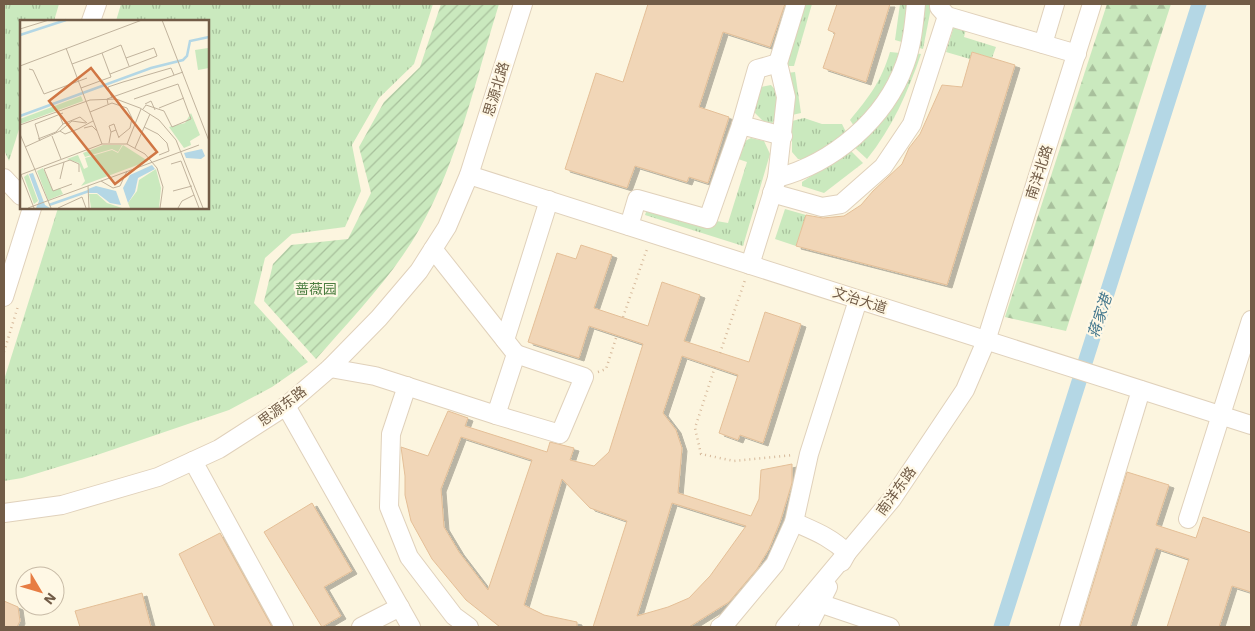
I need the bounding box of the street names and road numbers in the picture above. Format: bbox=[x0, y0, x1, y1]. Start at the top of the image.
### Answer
street label: 思源北路 bbox=[480, 60, 512, 118]
street label: 南洋北路 bbox=[1023, 143, 1055, 201]
street label: 文治大道 bbox=[831, 284, 889, 316]
street label: 思源东路 bbox=[255, 383, 309, 429]
street label: 南洋东路 bbox=[873, 464, 919, 518]

